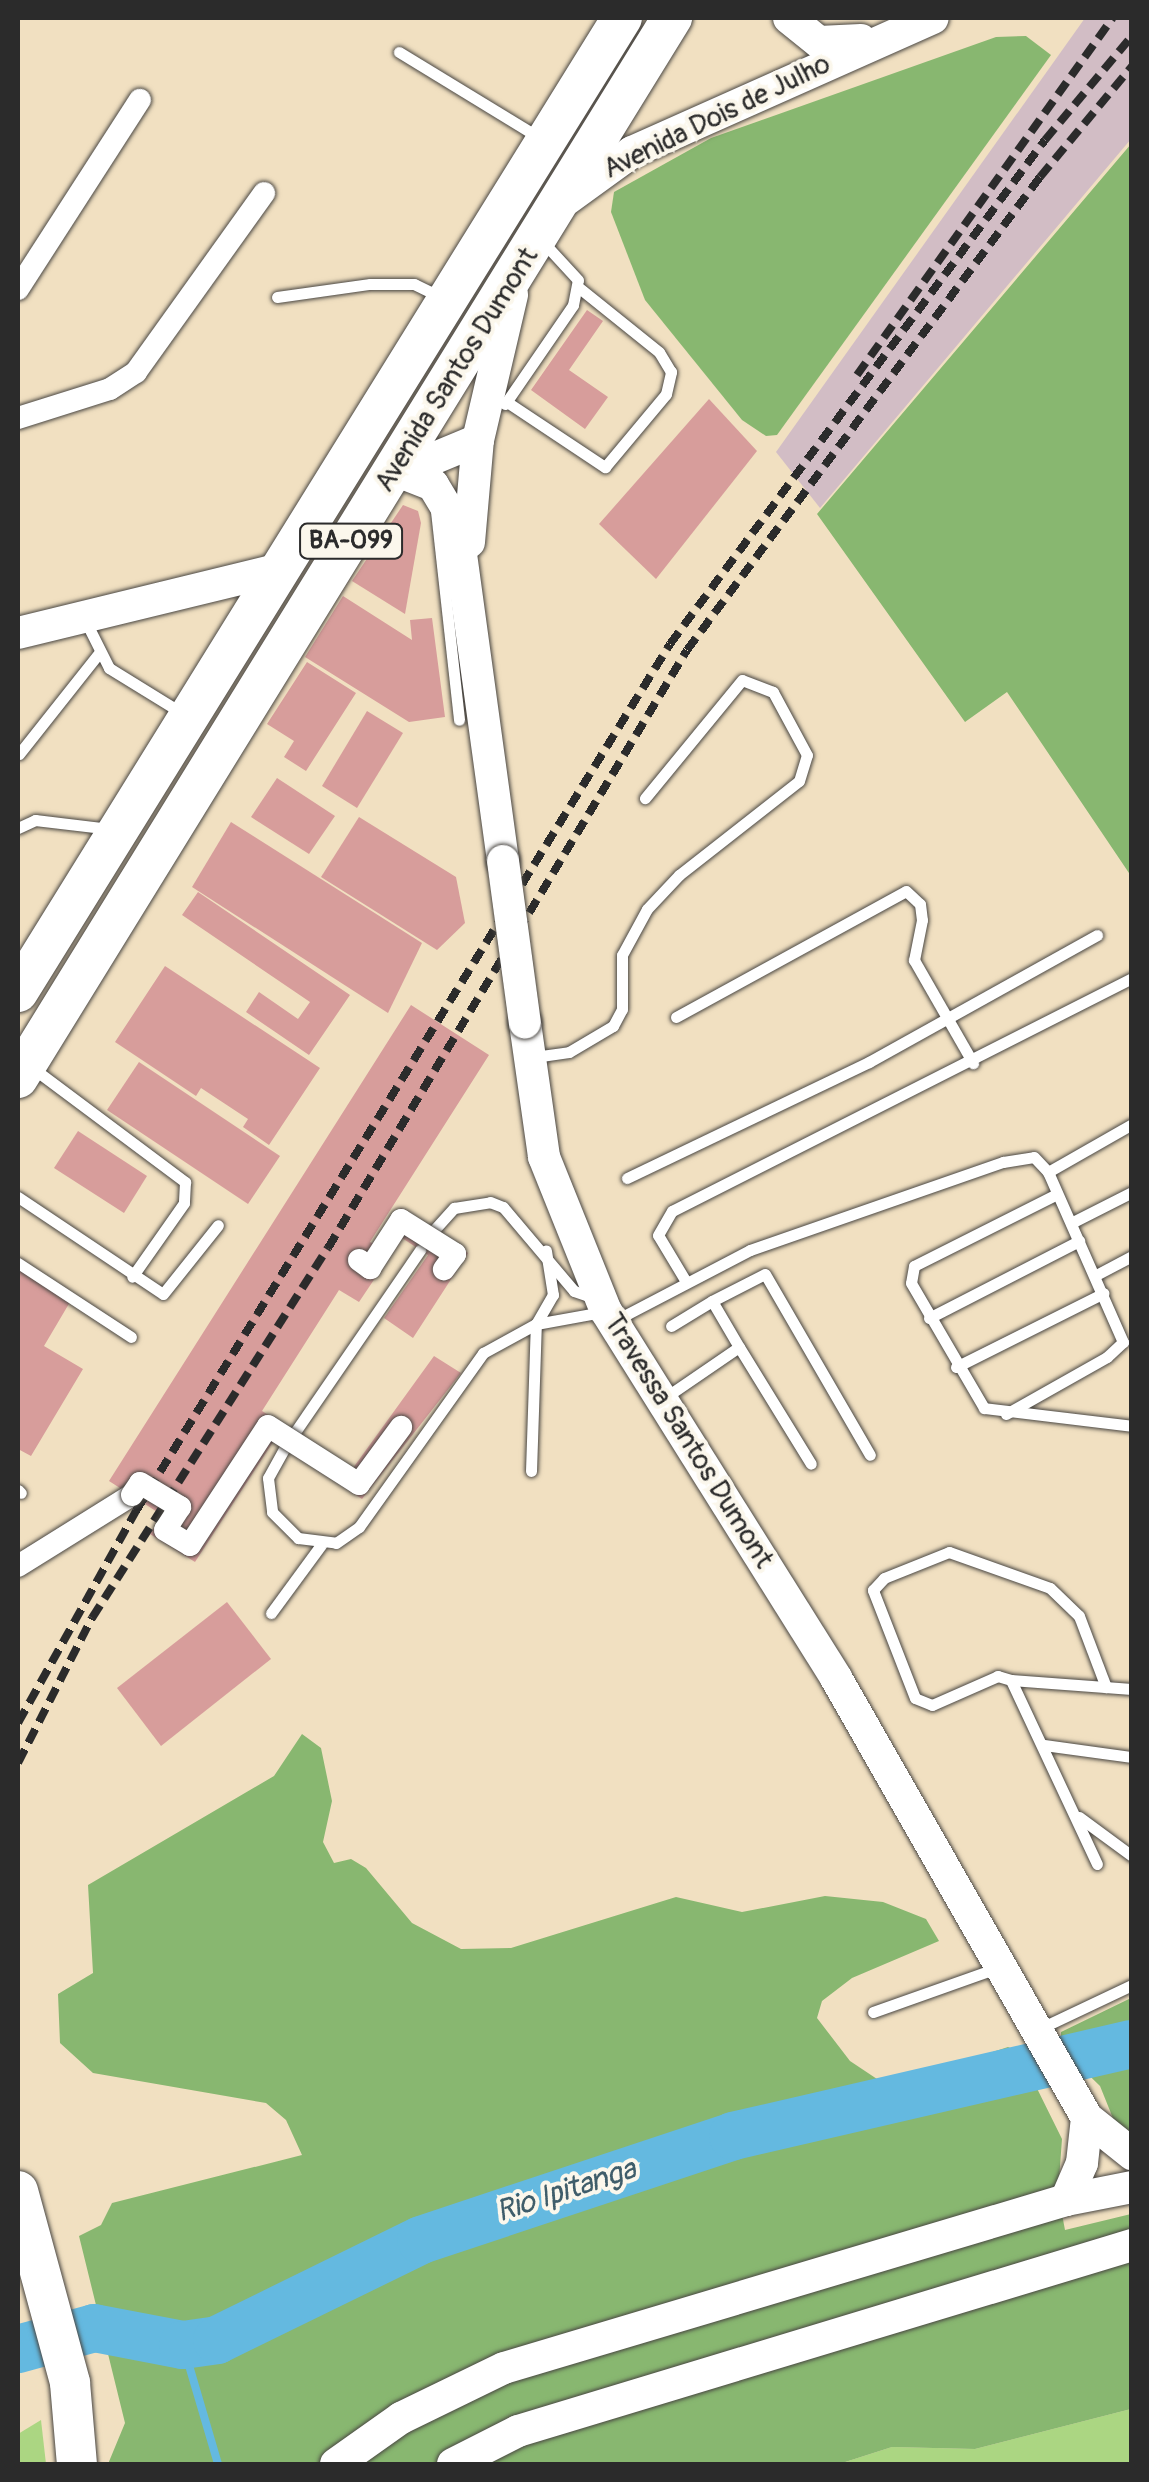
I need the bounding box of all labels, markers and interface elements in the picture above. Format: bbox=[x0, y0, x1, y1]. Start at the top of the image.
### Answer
street label: Avenida Dois de Julho bbox=[598, 47, 836, 187]
street label: Avenida Santos Dumont bbox=[368, 242, 546, 498]
road number: BA-099 bbox=[298, 521, 404, 561]
street label: Travessa Santos Dumont bbox=[596, 1307, 780, 1575]
water label: Rio Ipitanga bbox=[492, 2152, 640, 2230]

